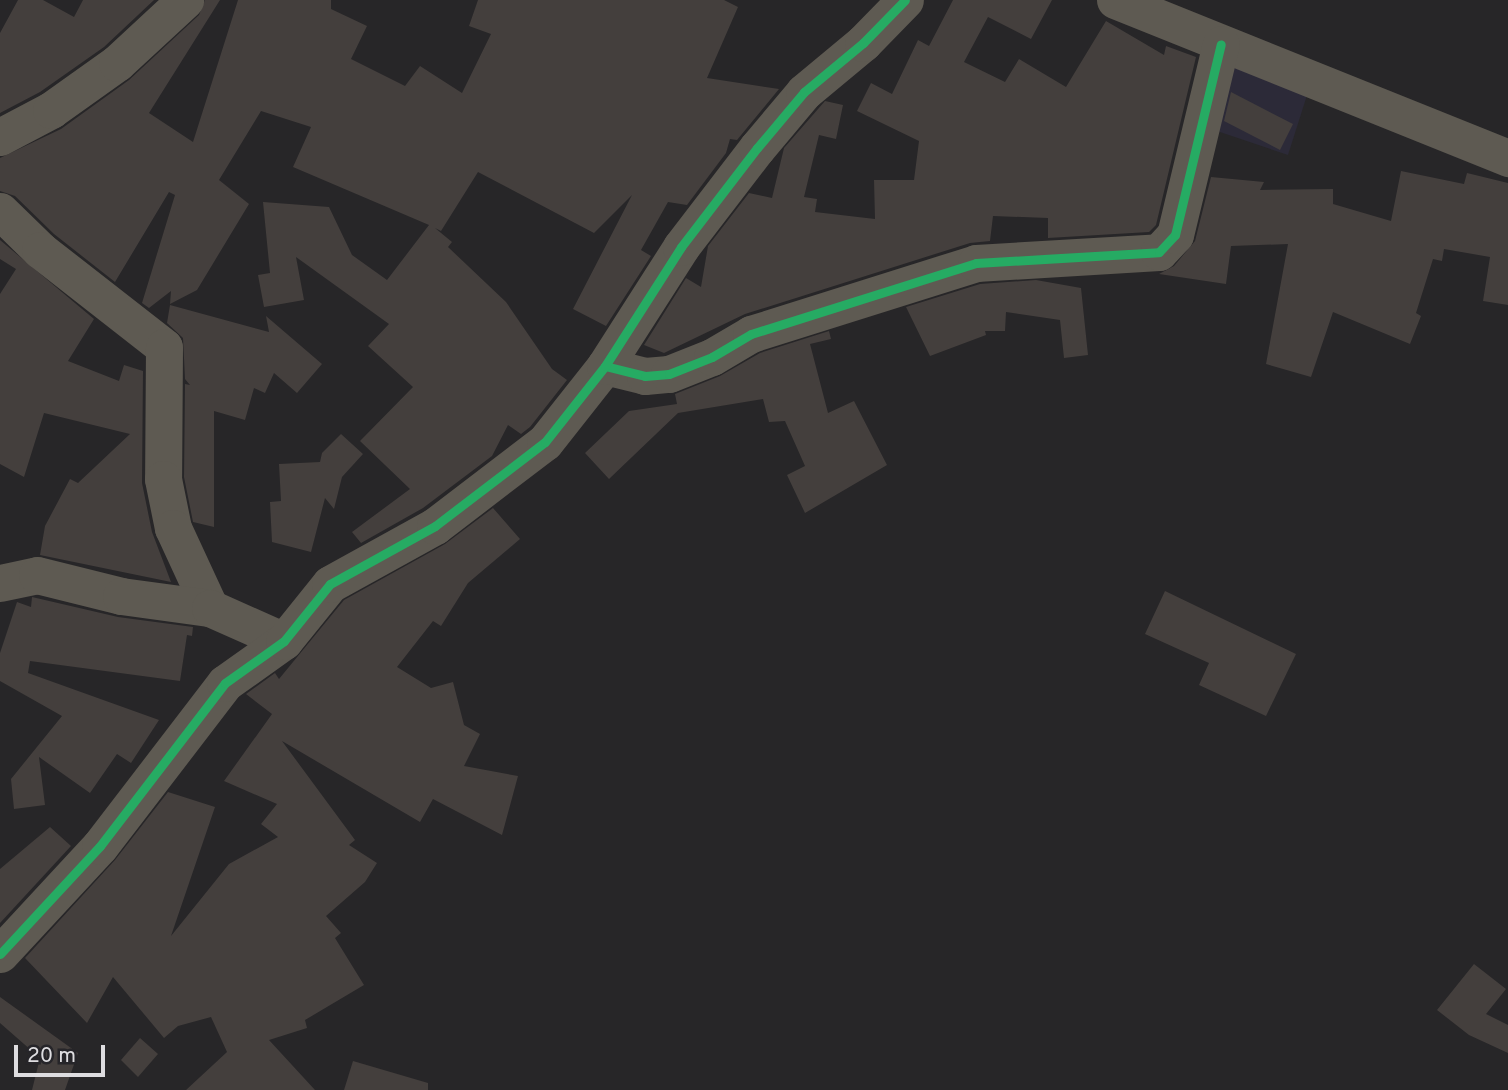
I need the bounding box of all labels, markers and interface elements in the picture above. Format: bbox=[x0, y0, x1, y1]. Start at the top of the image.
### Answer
scale bar bbox=[18, 1030, 108, 1074]
text: 20 m bbox=[27, 1043, 76, 1070]

